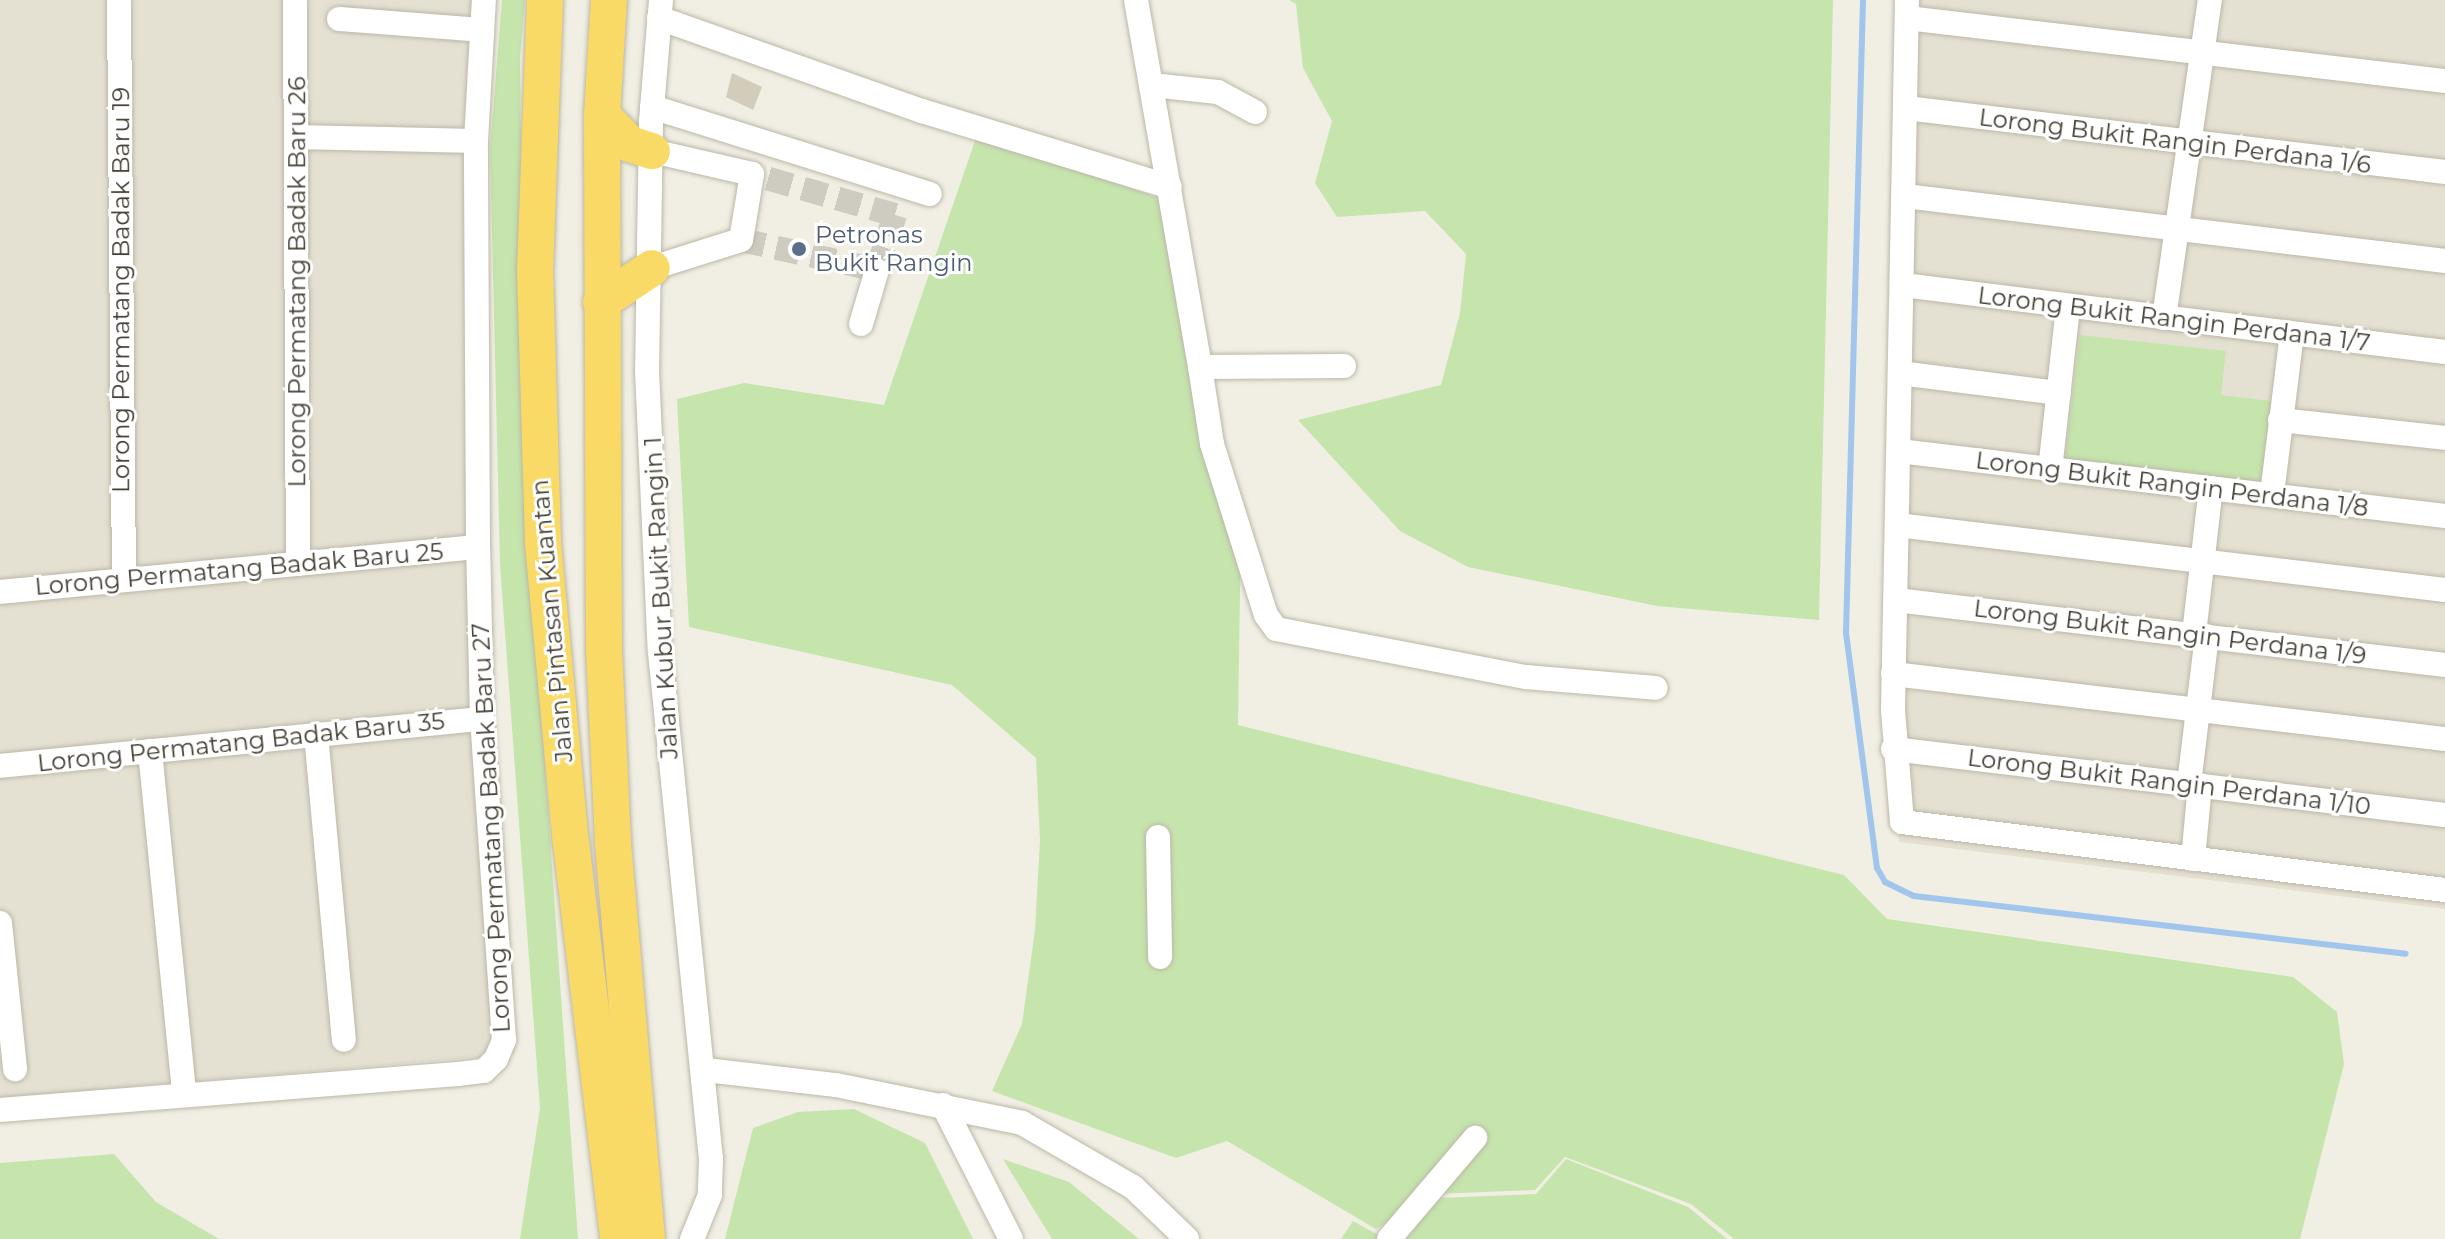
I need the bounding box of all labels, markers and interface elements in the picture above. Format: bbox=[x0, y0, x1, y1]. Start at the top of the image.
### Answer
street label: Lorong Permatang Badak Baru 26 bbox=[283, 77, 311, 487]
street label: Lorong Permatang Badak Baru 19 bbox=[107, 87, 135, 493]
street label: Lorong Bukit Rangin Perdana 1/6 bbox=[1977, 103, 2373, 179]
place label: Petronas Bukit Rangin bbox=[815, 221, 973, 277]
marker: Petronas Bukit Rangin bbox=[790, 240, 808, 258]
street label: Lorong Bukit Rangin Perdana 1/7 bbox=[1976, 281, 2372, 357]
street label: Jalan Kubur Bukit Rangin 1 bbox=[638, 436, 684, 760]
street label: Lorong Bukit Rangin Perdana 1/8 bbox=[1974, 446, 2370, 522]
street label: Jalan Pintasan Kuantan bbox=[525, 478, 579, 764]
street label: Lorong Permatang Badak Baru 25 bbox=[34, 537, 444, 601]
street label: Lorong Bukit Rangin Perdana 1/9 bbox=[1972, 594, 2368, 670]
street label: Lorong Permatang Badak Baru 27 bbox=[466, 622, 516, 1034]
street label: Lorong Permatang Badak Baru 35 bbox=[36, 706, 446, 778]
street label: Lorong Bukit Rangin Perdana 1/10 bbox=[1966, 743, 2372, 821]

